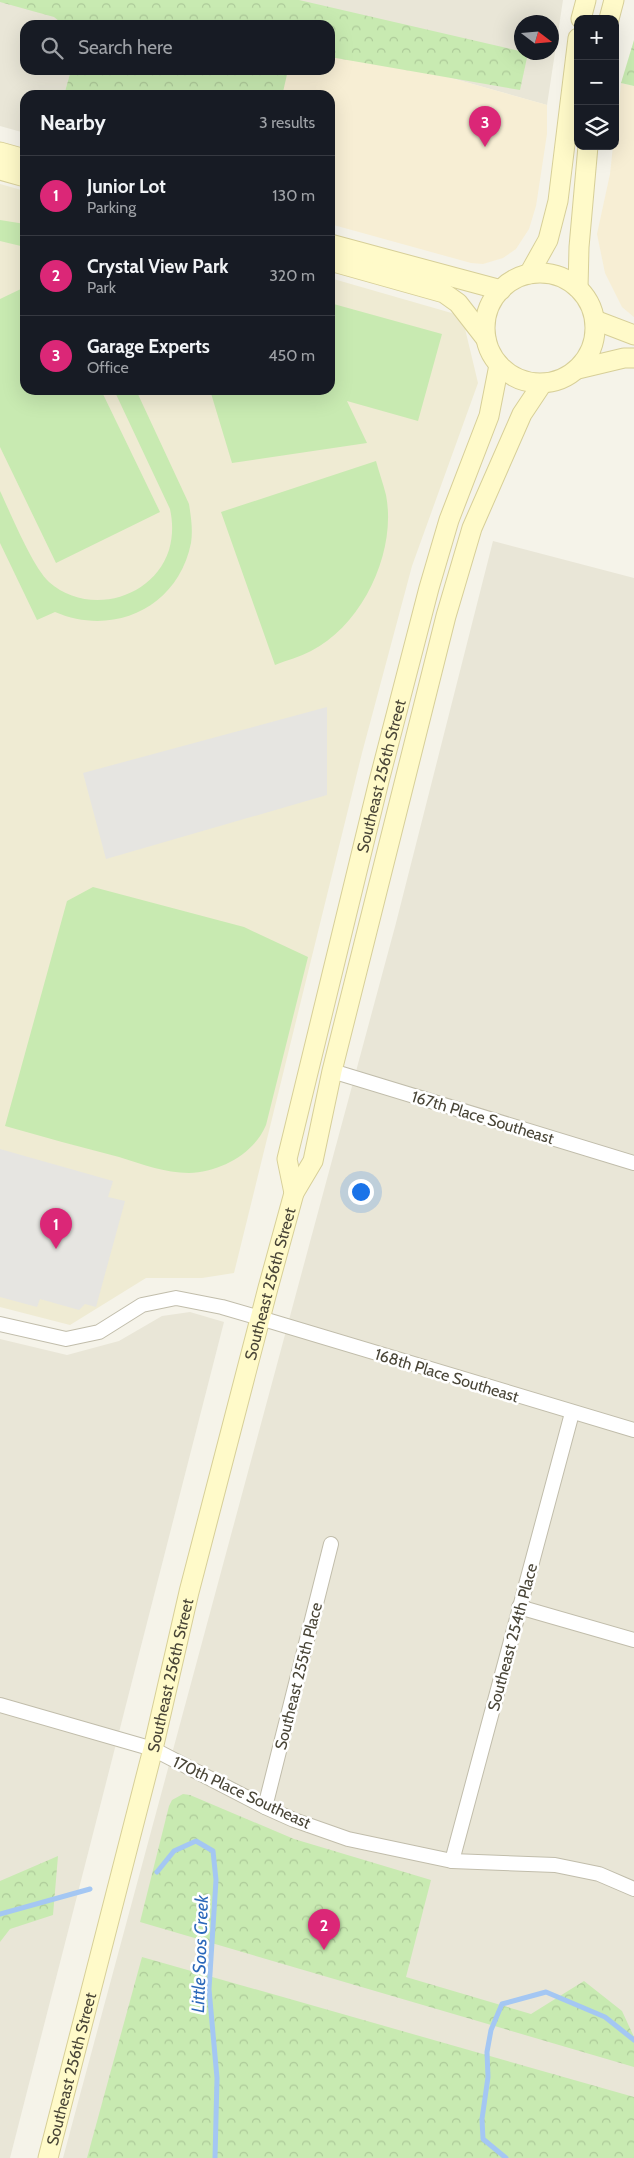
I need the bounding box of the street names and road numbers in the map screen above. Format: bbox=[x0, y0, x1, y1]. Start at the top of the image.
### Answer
street label: Southeast 256th Street bbox=[353, 697, 410, 855]
street label: 167th Place Southeast bbox=[409, 1087, 557, 1148]
street label: Southeast 256th Street bbox=[241, 1205, 300, 1362]
street label: 168th Place Southeast bbox=[373, 1345, 522, 1407]
street label: Southeast 254th Place bbox=[484, 1561, 541, 1713]
street label: Southeast 256th Street bbox=[144, 1596, 197, 1754]
street label: Southeast 255th Place bbox=[271, 1600, 326, 1752]
street label: 170th Place Southeast bbox=[170, 1752, 314, 1833]
street label: Southeast 256th Street bbox=[43, 1990, 100, 2148]

